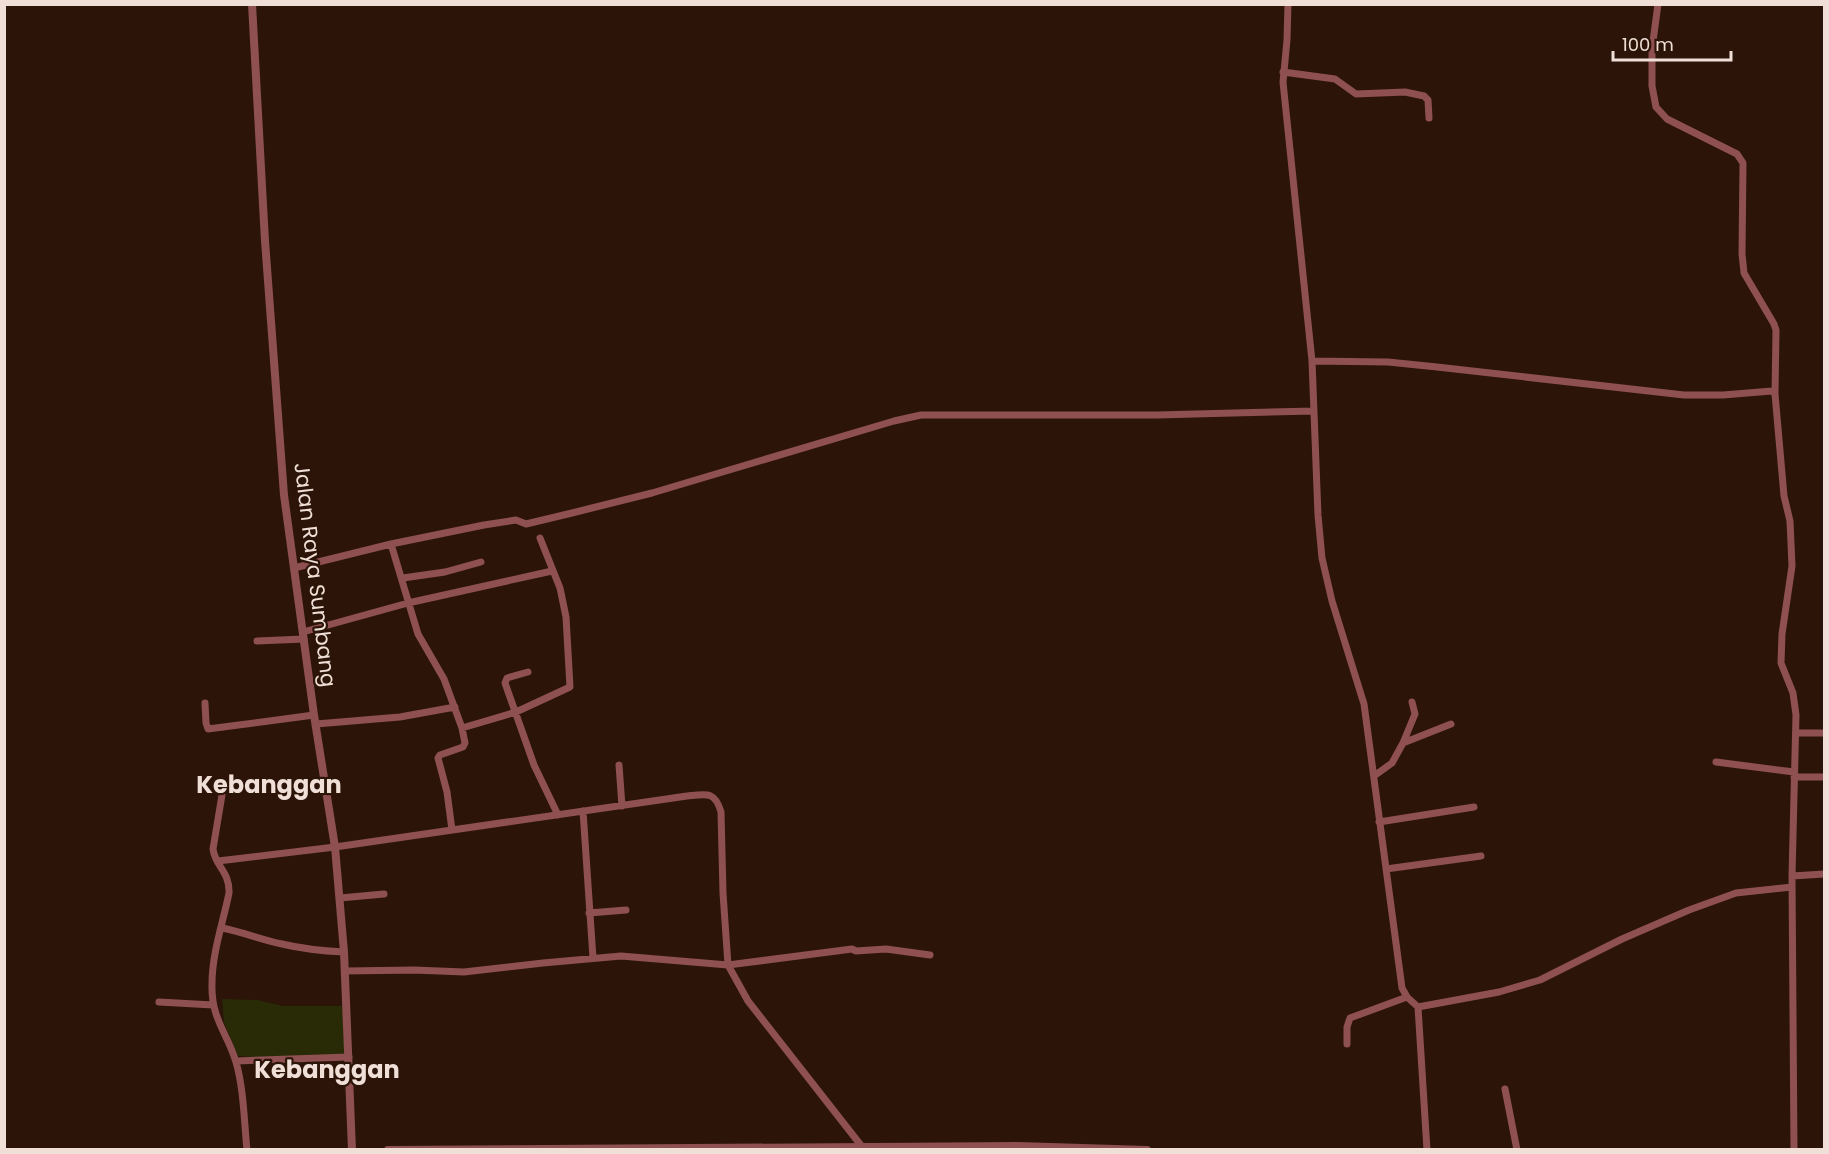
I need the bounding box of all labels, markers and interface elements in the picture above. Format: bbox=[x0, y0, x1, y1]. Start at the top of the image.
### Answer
scale bar bbox=[1613, 24, 1732, 62]
text: 100 m bbox=[1622, 32, 1674, 57]
street label: Jalan Raya Sumbang bbox=[287, 461, 344, 689]
district label: Kebanggan bbox=[196, 768, 342, 801]
district label: Kebanggan bbox=[254, 1053, 400, 1086]

